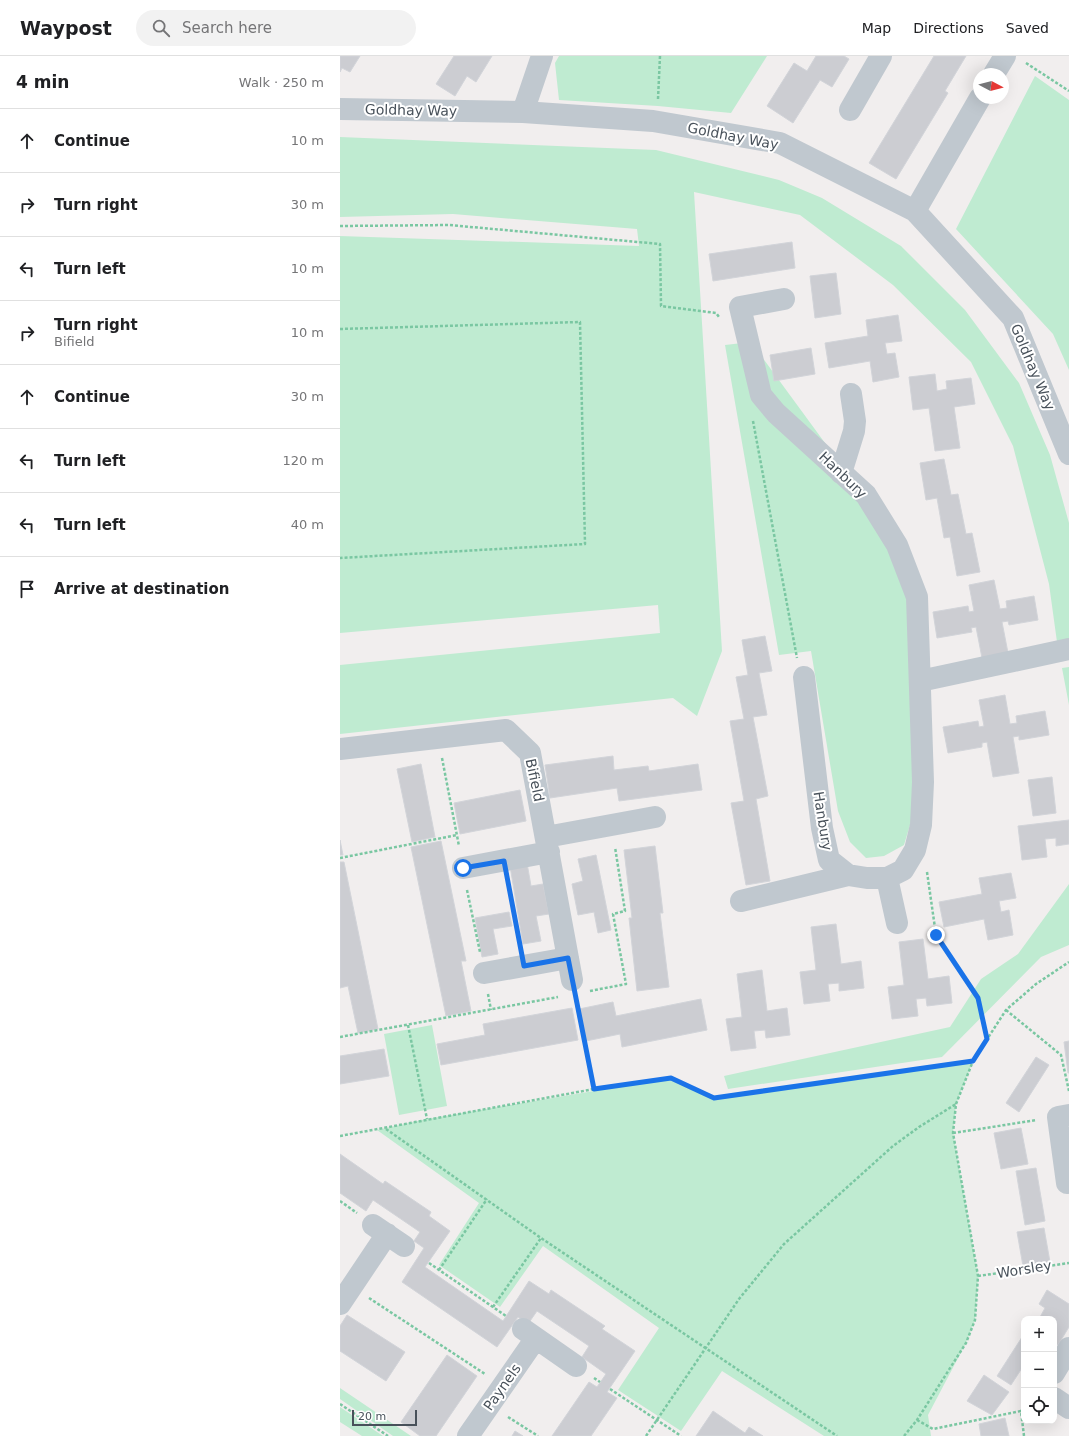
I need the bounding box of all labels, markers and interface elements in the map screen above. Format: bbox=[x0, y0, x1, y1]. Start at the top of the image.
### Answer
search box bbox=[136, 10, 416, 46]
text: Waypost bbox=[20, 17, 112, 39]
icon: search bbox=[150, 17, 172, 39]
text: Search here bbox=[182, 19, 272, 37]
text: Map bbox=[862, 20, 891, 36]
text: Directions bbox=[913, 20, 984, 36]
text: Saved bbox=[1006, 20, 1049, 36]
north arrow bbox=[973, 68, 1009, 104]
text: 4 min bbox=[16, 72, 69, 92]
text: Walk · 250 m bbox=[239, 75, 324, 90]
street label: Goldhay Way bbox=[365, 101, 457, 119]
street label: Goldhay Way bbox=[686, 119, 780, 153]
icon: ahead bbox=[16, 130, 38, 152]
text: Continue bbox=[54, 132, 130, 150]
text: 10 m bbox=[291, 133, 324, 148]
icon: right bbox=[16, 194, 38, 216]
text: Turn right bbox=[54, 196, 138, 214]
text: 30 m bbox=[291, 197, 324, 212]
icon: left bbox=[16, 258, 38, 280]
text: Turn left bbox=[54, 260, 126, 278]
text: 10 m bbox=[291, 261, 324, 276]
text: Turn right bbox=[54, 316, 138, 334]
street label: Goldhay Way bbox=[1008, 321, 1058, 413]
icon: right bbox=[16, 322, 38, 344]
text: 10 m bbox=[291, 325, 324, 340]
text: Bifield bbox=[54, 334, 95, 349]
icon: ahead bbox=[16, 386, 38, 408]
text: Continue bbox=[54, 388, 130, 406]
text: 30 m bbox=[291, 389, 324, 404]
street label: Hanbury bbox=[816, 448, 870, 502]
icon: left bbox=[16, 450, 38, 472]
text: Turn left bbox=[54, 452, 126, 470]
text: 120 m bbox=[282, 453, 324, 468]
icon: left bbox=[16, 514, 38, 536]
text: Turn left bbox=[54, 516, 126, 534]
text: 40 m bbox=[291, 517, 324, 532]
icon: arrive bbox=[16, 578, 38, 600]
text: Arrive at destination bbox=[54, 580, 229, 598]
street label: Bifield bbox=[523, 757, 547, 803]
street label: Hanbury bbox=[810, 790, 836, 852]
route start bbox=[454, 859, 472, 877]
route end bbox=[927, 926, 945, 944]
street label: Worsley bbox=[995, 1257, 1053, 1281]
map controls bbox=[1021, 1316, 1057, 1424]
button: + bbox=[1021, 1316, 1057, 1352]
button: − bbox=[1021, 1352, 1057, 1388]
street label: Paynels bbox=[480, 1361, 524, 1413]
button: locate bbox=[1021, 1388, 1057, 1424]
scale bar bbox=[352, 1408, 417, 1427]
text: 20 m bbox=[358, 1410, 386, 1423]

